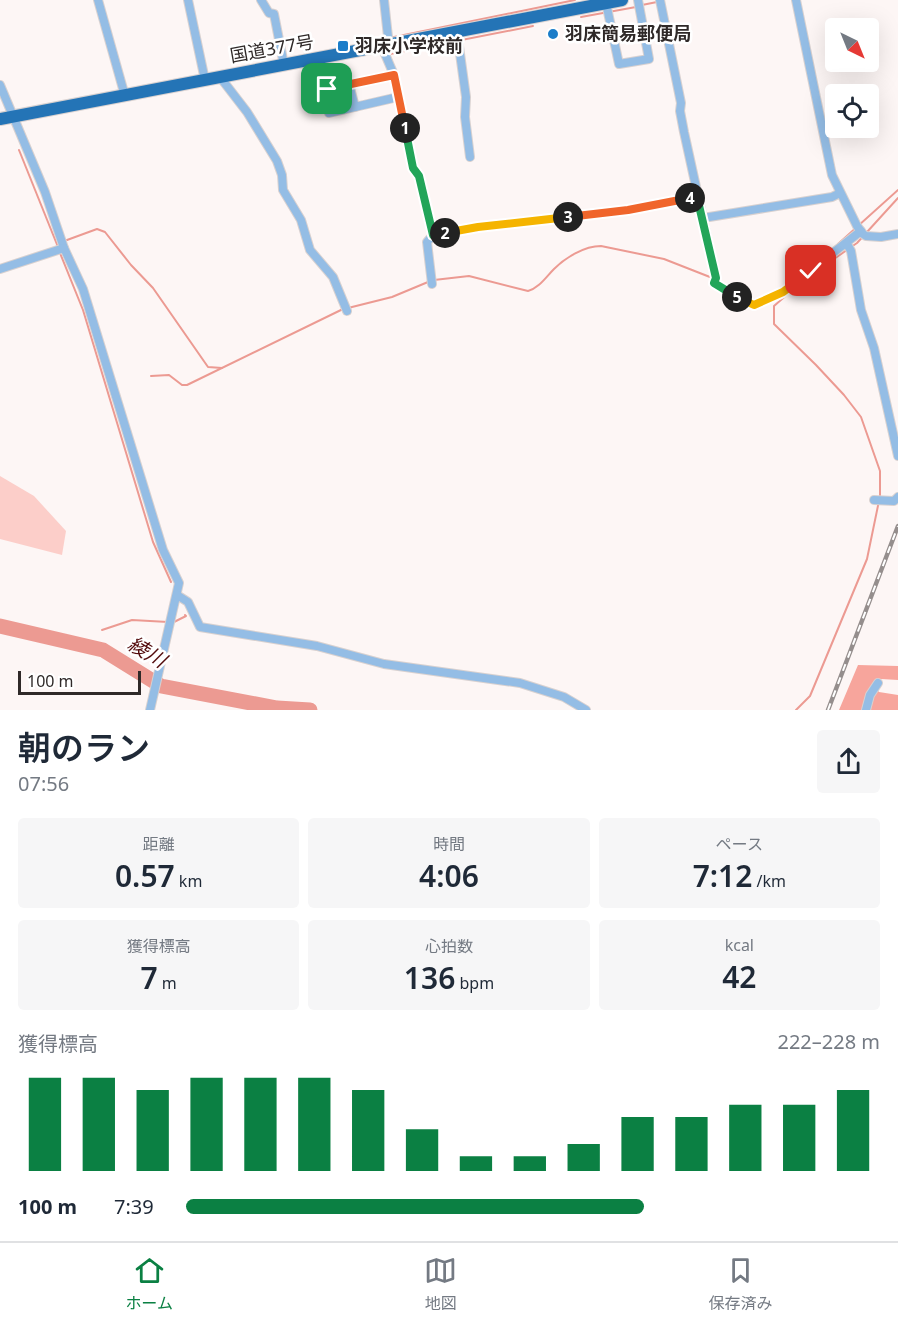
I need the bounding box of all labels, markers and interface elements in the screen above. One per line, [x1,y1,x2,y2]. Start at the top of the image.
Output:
north arrow [825,18,879,72]
map controls [825,18,879,138]
place label: 羽床簡易郵便局 [565,21,691,45]
marker: 羽床簡易郵便局 [546,27,560,41]
street label: 国道377号 [228,29,316,67]
place label: 羽床小学校前 [355,33,463,57]
marker: 羽床小学校前 [336,39,350,53]
pin [301,63,352,114]
icon: arrive [310,72,343,105]
button: locate [825,84,879,138]
pin: 1 [390,113,420,143]
text: 1 [400,117,410,139]
pin: 4 [675,183,705,213]
text: 4 [685,187,695,209]
pin: 3 [553,202,583,232]
text: 3 [563,206,573,228]
pin: 2 [430,218,460,248]
text: 2 [440,222,450,244]
pin [785,245,836,296]
icon: check [794,254,827,287]
pin: 5 [722,282,752,312]
text: 5 [732,286,742,308]
water label: 綾川 [123,630,173,674]
scale bar [18,668,141,696]
text: 100 m [27,670,74,692]
text: 朝のラン [18,725,150,770]
button: share [817,730,880,793]
text: 07:56 [18,770,69,797]
text: 距離 [143,833,175,855]
text: 時間 [433,833,465,855]
text: ペース [716,833,763,855]
text: 0.57 [115,855,175,896]
text: 4:06 [419,855,479,896]
text: 7:12 [693,855,752,896]
text: km [175,870,202,892]
text: /km [752,870,786,892]
text: kcal [725,934,754,956]
text: 獲得標高 [127,935,191,957]
text: 心拍数 [425,935,473,957]
text: 42 [722,956,756,997]
text: 7 [141,957,158,998]
text: 136 [404,957,455,998]
text: m [158,972,177,994]
text: bpm [455,972,494,994]
text: 222–228 m [777,1028,880,1055]
text: 獲得標高 [18,1030,98,1057]
text: 100 m [18,1193,77,1220]
text: 7:39 [114,1193,154,1220]
tab: ホーム [126,1254,173,1314]
tab: 地図 [424,1254,457,1314]
tab: 保存済み [708,1254,772,1314]

